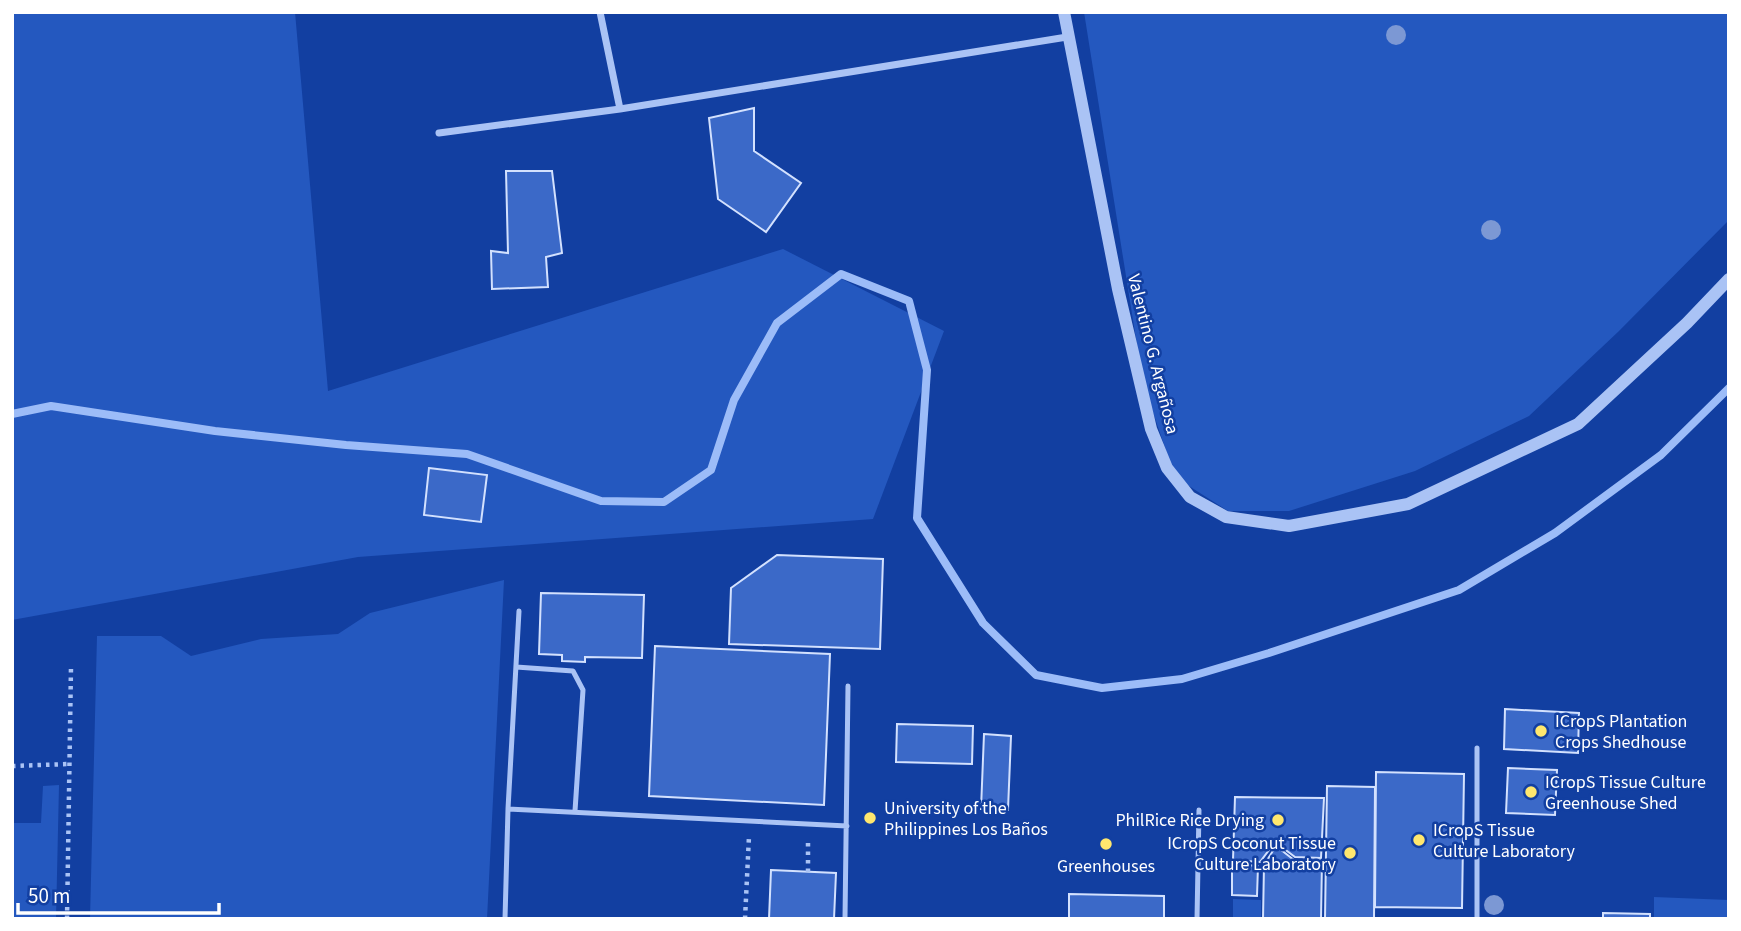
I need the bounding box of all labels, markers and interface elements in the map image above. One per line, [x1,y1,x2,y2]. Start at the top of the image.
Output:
street label: Valentino G. Argañosa [1121,271,1185,437]
place label: ICropS Plantation Crops Shedhouse [1555,709,1687,755]
marker: ICropS Plantation Crops Shedhouse [1533,723,1549,739]
place label: ICropS Tissue Culture Greenhouse Shed [1545,770,1706,816]
marker: ICropS Tissue Culture Greenhouse Shed [1523,784,1539,800]
place label: University of the Philippines Los Baños [884,796,1048,842]
place label: PhilRice Rice Drying [1115,808,1264,833]
marker: University of the Philippines Los Baños [862,810,878,826]
marker: PhilRice Rice Drying [1270,812,1286,828]
place label: ICropS Tissue Culture Laboratory [1433,818,1575,864]
place label: ICropS Coconut Tissue Culture Laboratory [1167,831,1337,877]
marker: ICropS Tissue Culture Laboratory [1411,832,1427,848]
marker: Greenhouses [1098,836,1114,852]
marker: ICropS Coconut Tissue Culture Laboratory [1342,845,1358,861]
place label: Greenhouses [1057,854,1155,879]
scale bar [18,872,219,916]
text: 50 m [28,881,70,911]

